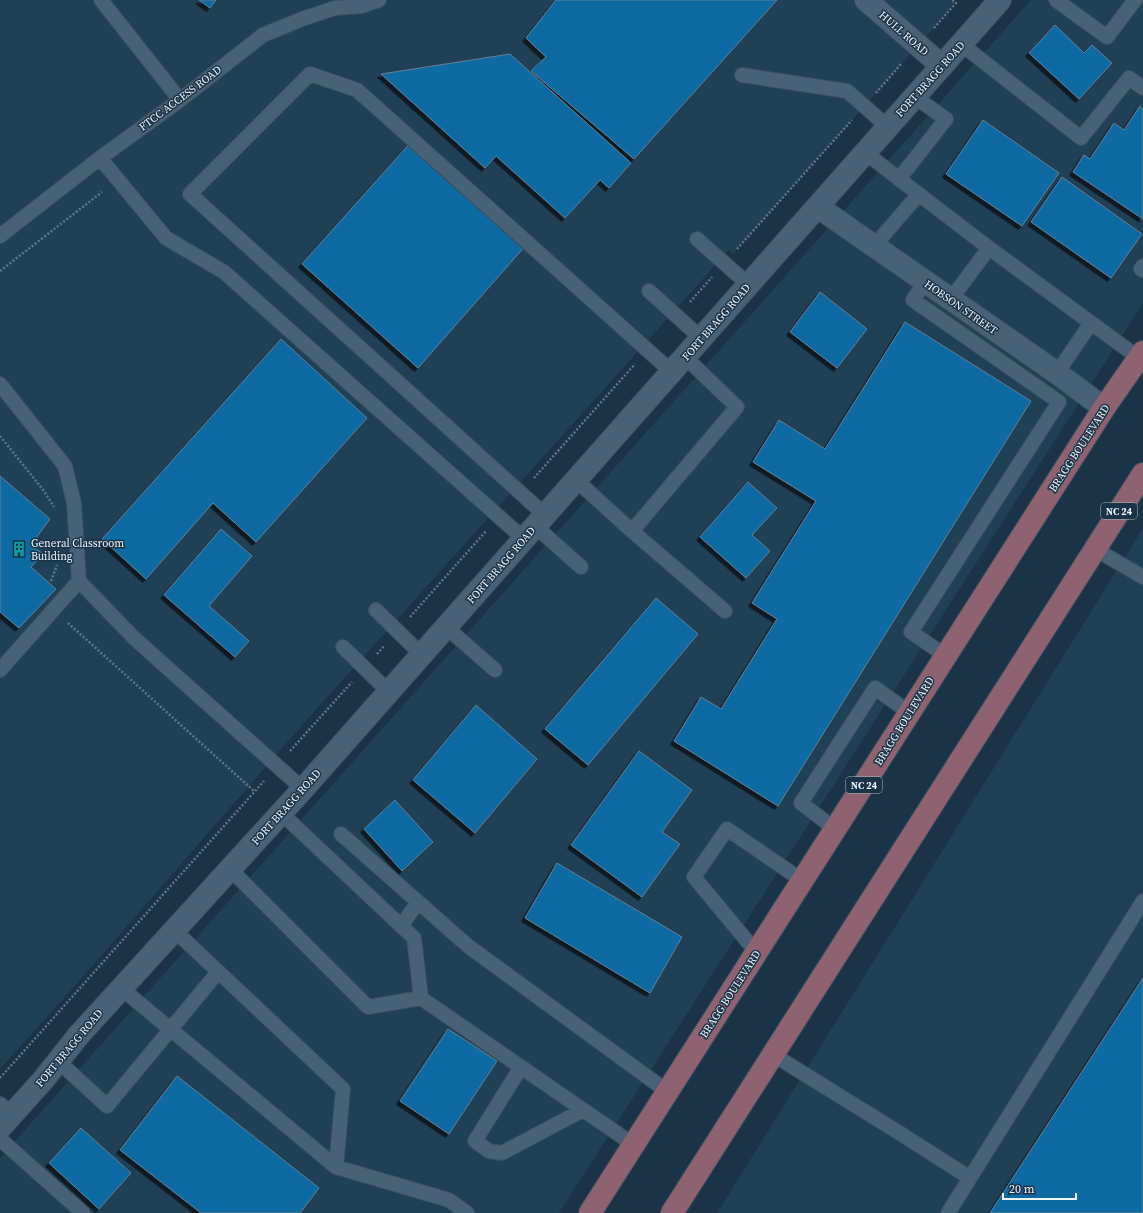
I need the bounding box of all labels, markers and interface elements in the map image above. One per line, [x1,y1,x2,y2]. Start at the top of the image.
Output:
street label: HULL ROAD [876,8,932,59]
street label: FORT BRAGG ROAD [892,38,969,121]
street label: FTCC ACCESS ROAD [136,62,225,134]
street label: HOBSON STREET [921,277,1000,338]
street label: FORT BRAGG ROAD [679,281,754,364]
street label: BRAGG BOULEVARD [1045,401,1114,495]
road number: NC 24 [1101,503,1137,519]
street label: FORT BRAGG ROAD [464,524,539,607]
place label: General Classroom Building [31,536,124,564]
building icon: General Classroom Building [10,540,28,558]
street label: BRAGG BOULEVARD [871,674,938,768]
street label: FORT BRAGG ROAD [248,766,325,849]
road number: NC 24 [846,777,882,793]
street label: BRAGG BOULEVARD [696,947,765,1041]
street label: FORT BRAGG ROAD [32,1006,107,1090]
scale bar [1003,1175,1076,1201]
text: 20 m [1009,1181,1035,1197]

